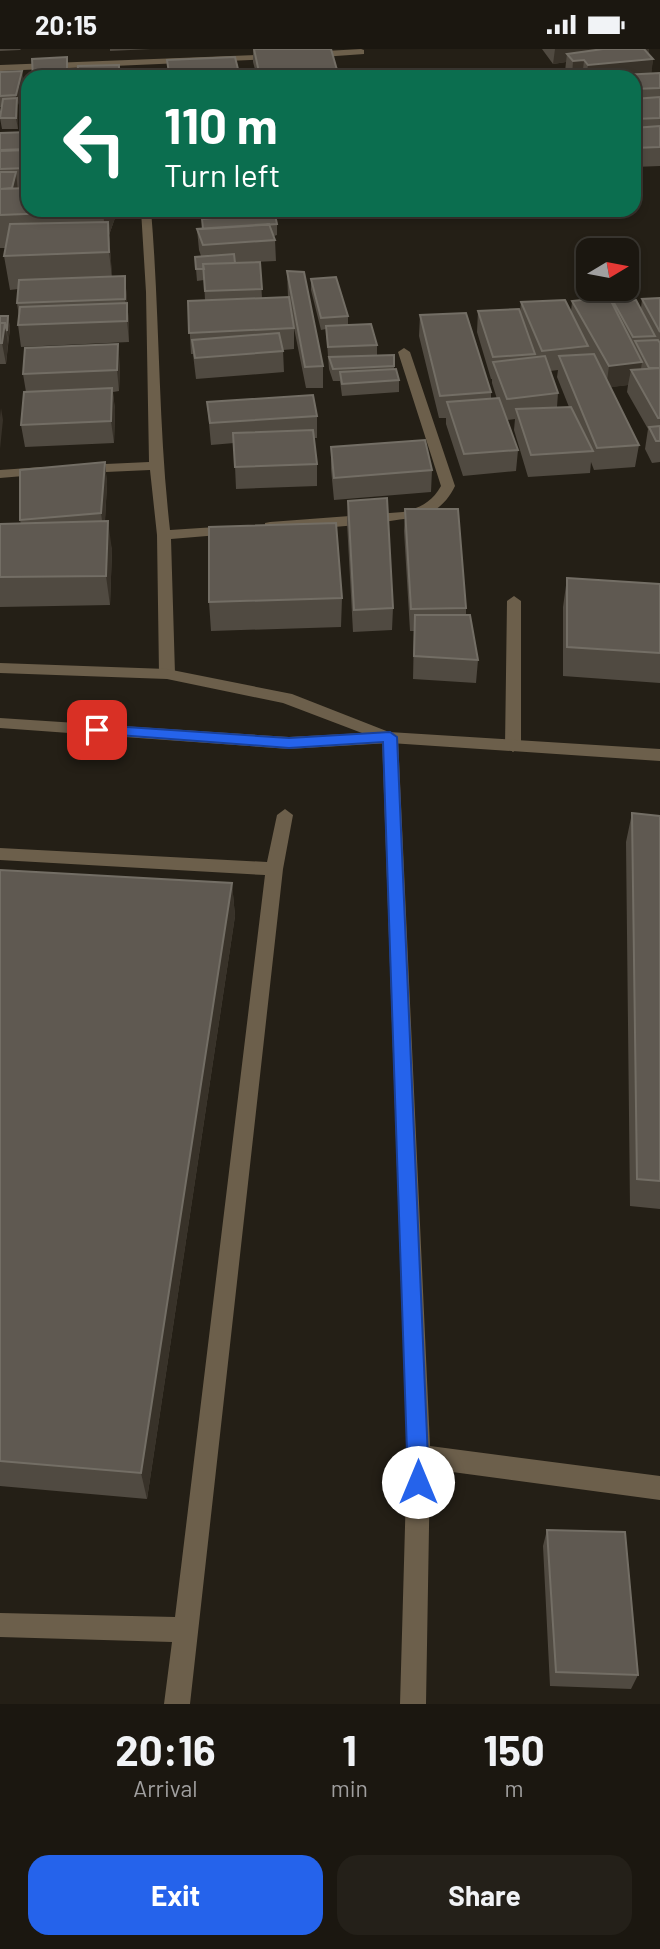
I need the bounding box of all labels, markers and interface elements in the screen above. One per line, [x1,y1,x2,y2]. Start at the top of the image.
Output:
text: 20:15 [35,9,97,40]
text: 110 m [164,95,278,154]
icon: left [49,98,140,189]
text: Turn left [164,155,281,193]
north arrow [576,238,639,301]
map controls [576,238,639,301]
pin [67,700,127,760]
icon: arrive [78,711,116,749]
position arrow [381,1445,455,1519]
text: 20:16 [115,1724,215,1774]
text: 1 [342,1724,357,1774]
text: 150 [483,1724,545,1774]
text: Arrival [133,1774,198,1802]
text: min [331,1774,368,1802]
text: m [504,1774,524,1802]
button: Exit [28,1855,323,1935]
button: Share [337,1855,632,1935]

